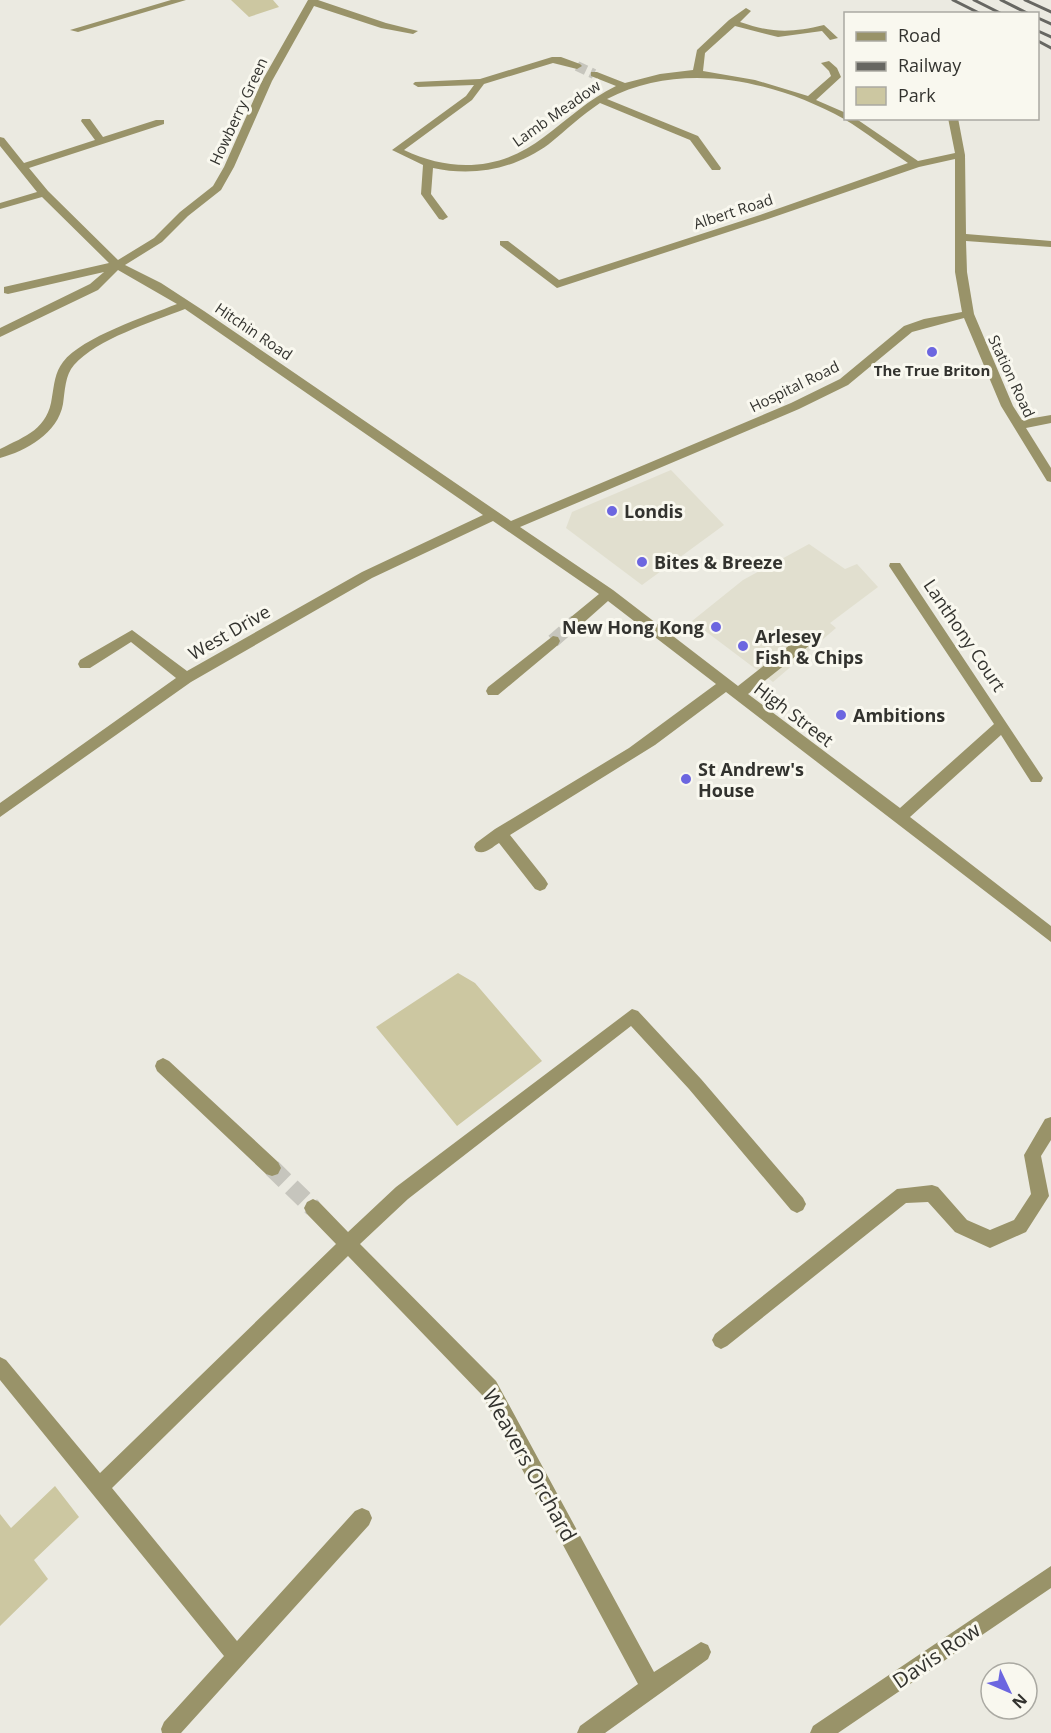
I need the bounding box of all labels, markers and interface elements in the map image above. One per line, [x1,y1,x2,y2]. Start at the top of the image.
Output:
legend [844,12,1039,120]
text: Road [898,23,941,47]
text: Railway [898,53,962,77]
street label: Howberry Green [204,54,272,168]
street label: Lamb Meadow [508,75,604,151]
text: Park [898,83,936,107]
street label: Albert Road [691,189,775,233]
street label: Hitchin Road [211,298,297,364]
street label: Station Road [984,331,1040,421]
marker: The True Briton [925,345,939,359]
street label: Hospital Road [746,356,842,416]
place label: The True Briton [874,360,990,380]
place label: Londis [624,499,683,523]
marker: Londis [605,504,619,518]
place label: Bites & Breeze [654,550,783,574]
marker: Bites & Breeze [635,555,649,569]
street label: Lanthony Court [919,574,1011,696]
street label: West Drive [184,599,274,665]
place label: New Hong Kong [562,615,704,639]
marker: New Hong Kong [709,620,723,634]
place label: Arlesey Fish & Chips [755,624,863,669]
marker: Arlesey Fish & Chips [736,639,750,653]
street label: High Street [749,676,839,752]
place label: Ambitions [853,703,945,727]
marker: Ambitions [834,708,848,722]
place label: St Andrew's House [698,757,804,802]
marker: St Andrew's House [679,772,693,786]
street label: Weavers Orchard [477,1384,583,1546]
street label: Davis Row [887,1615,986,1695]
north arrow [979,1661,1039,1721]
text: N [1007,1689,1032,1714]

